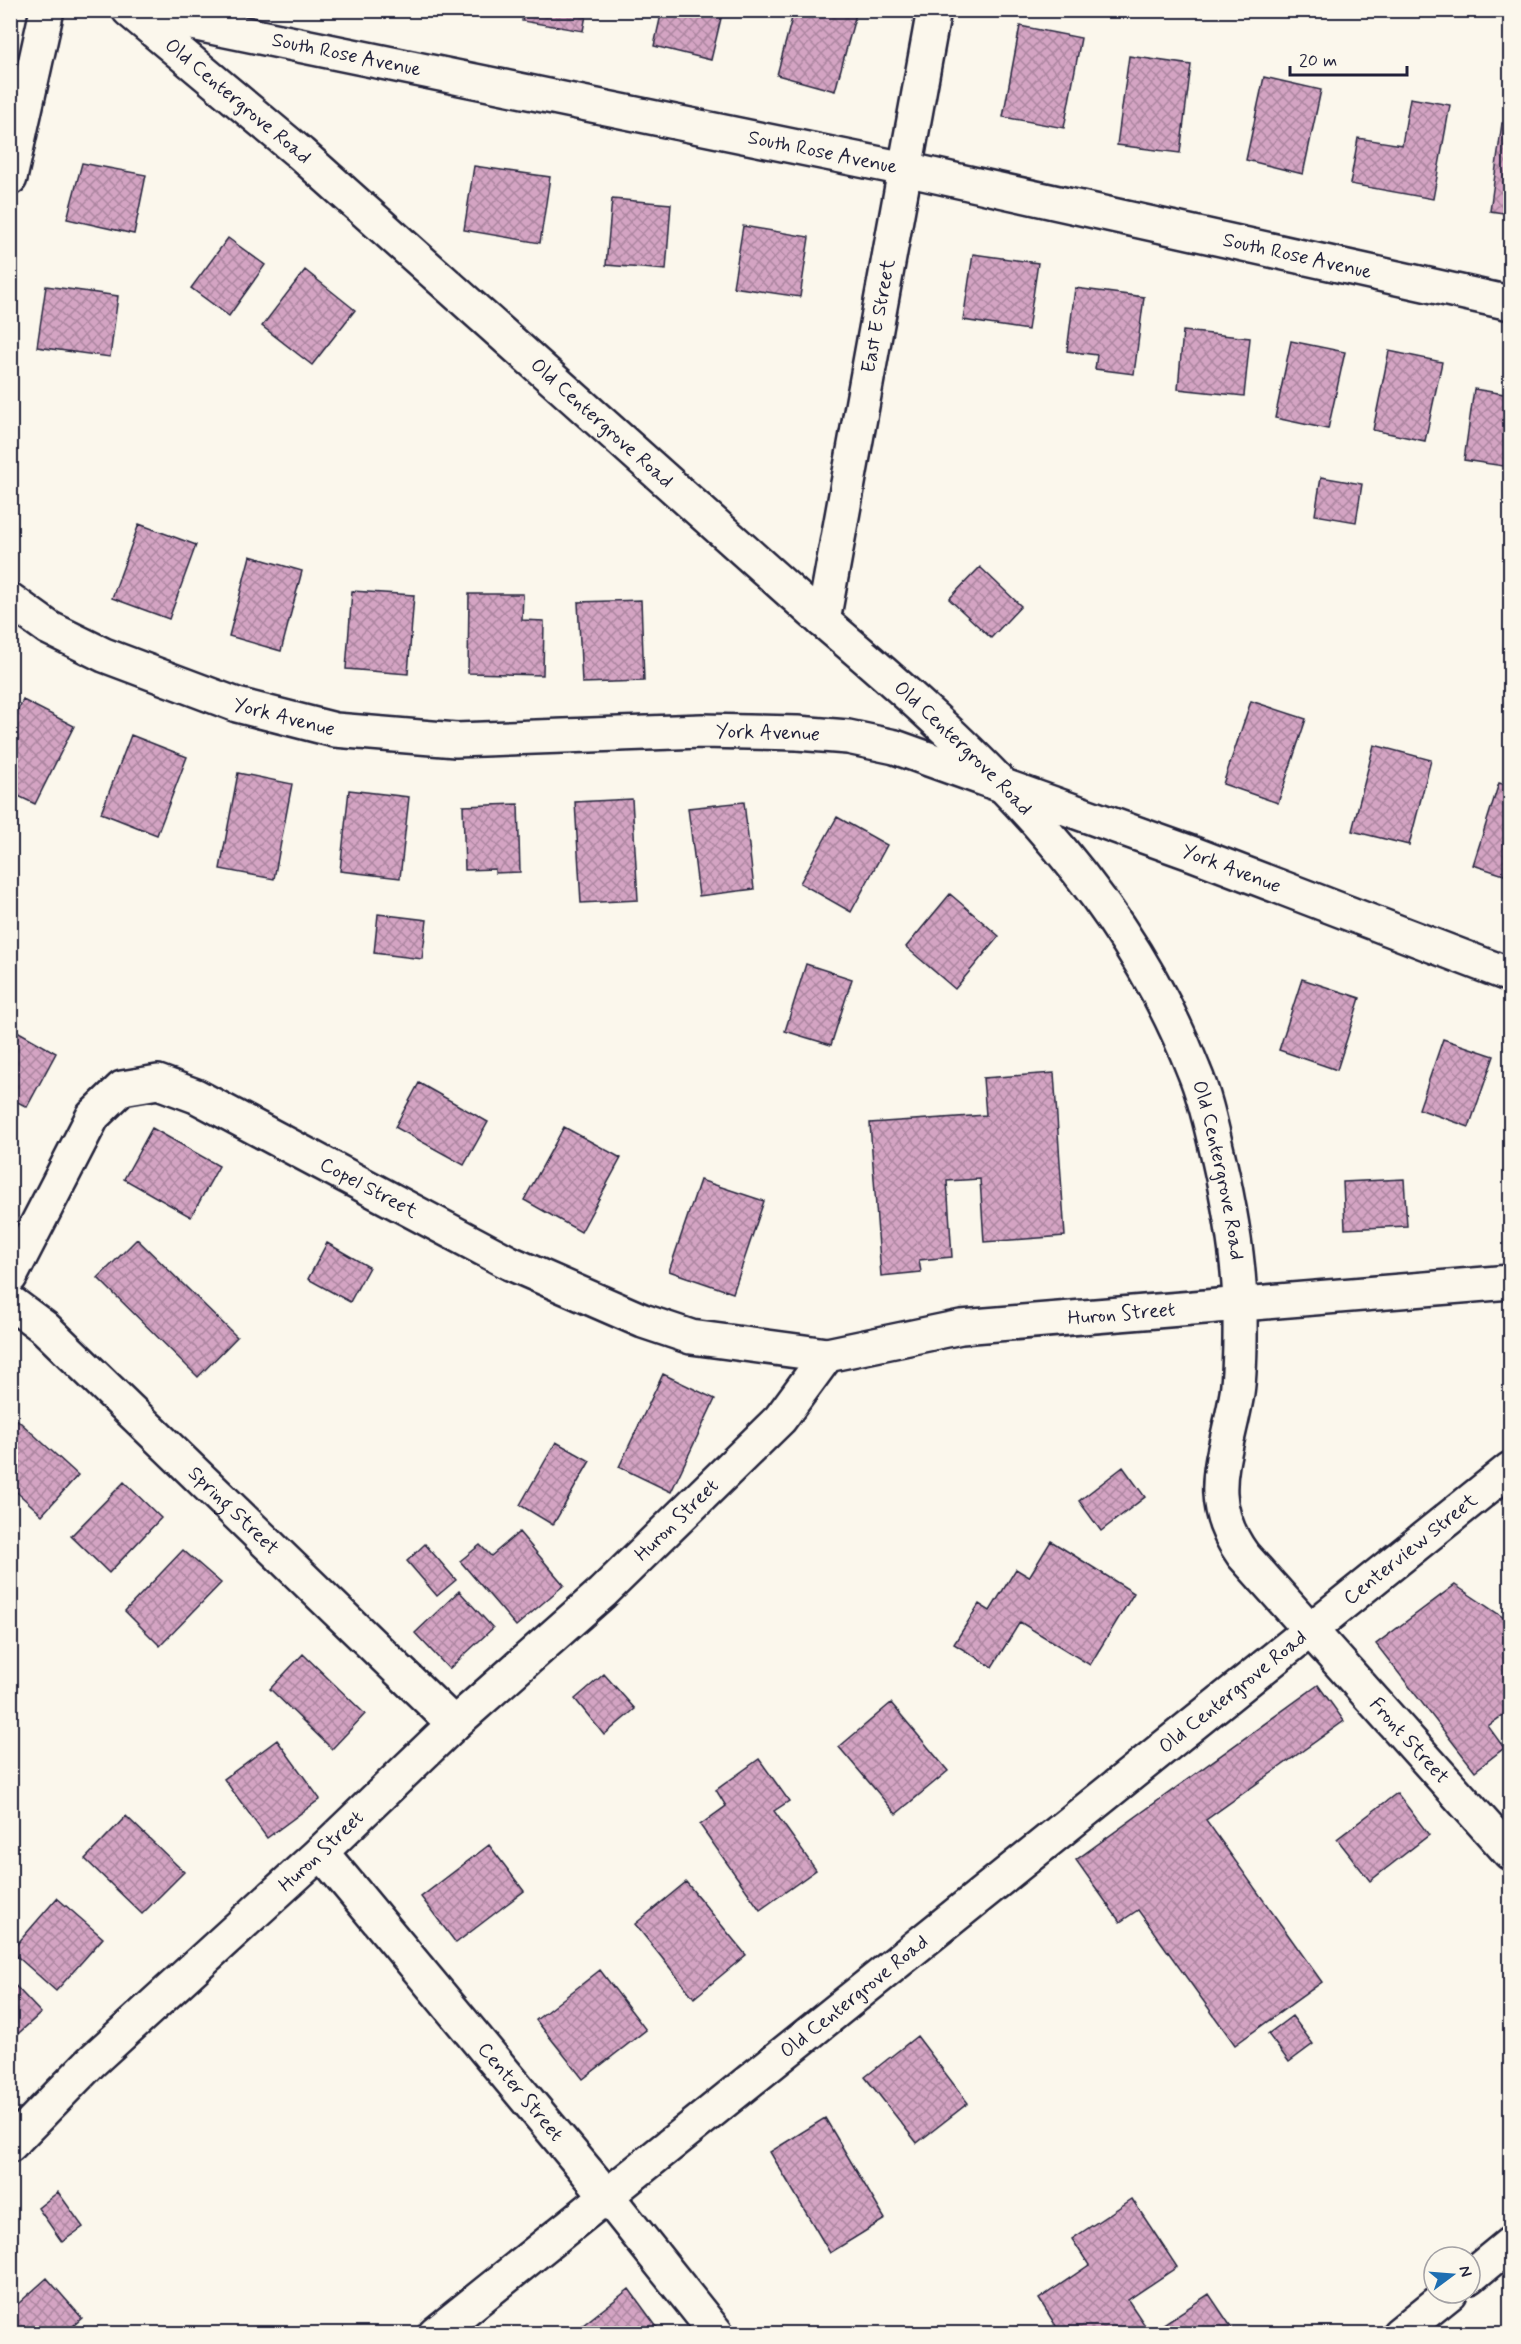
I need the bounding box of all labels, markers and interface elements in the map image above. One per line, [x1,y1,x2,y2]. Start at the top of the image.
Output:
street label: South Rose Avenue [269,26,424,83]
street label: Old Centergrove Road [159,32,317,170]
scale bar [1290,39,1407,77]
text: 20 m [1299,49,1337,73]
street label: South Rose Avenue [746,124,900,181]
street label: South Rose Avenue [1220,226,1375,286]
street label: East E Street [855,257,902,375]
street label: Old Centergrove Road [525,352,679,494]
street label: Old Centergrove Road [888,675,1038,822]
street label: York Avenue [230,691,338,743]
street label: York Avenue [716,718,821,748]
street label: York Avenue [1178,837,1285,900]
street label: Old Centergrove Road [1185,1077,1250,1261]
street label: Copel Street [315,1151,423,1225]
street label: Huron Street [1067,1296,1176,1332]
street label: Spring Street [182,1460,285,1561]
street label: Huron Street [629,1473,725,1567]
street label: Centerview Street [1338,1487,1483,1611]
street label: Old Centergrove Road [1153,1624,1313,1760]
street label: Front Street [1363,1691,1455,1790]
street label: Huron Street [273,1804,370,1898]
street label: Old Centergrove Road [774,1929,934,2065]
street label: Center Street [471,2037,570,2147]
north arrow [1422,2245,1482,2305]
text: N [1453,2263,1477,2279]

